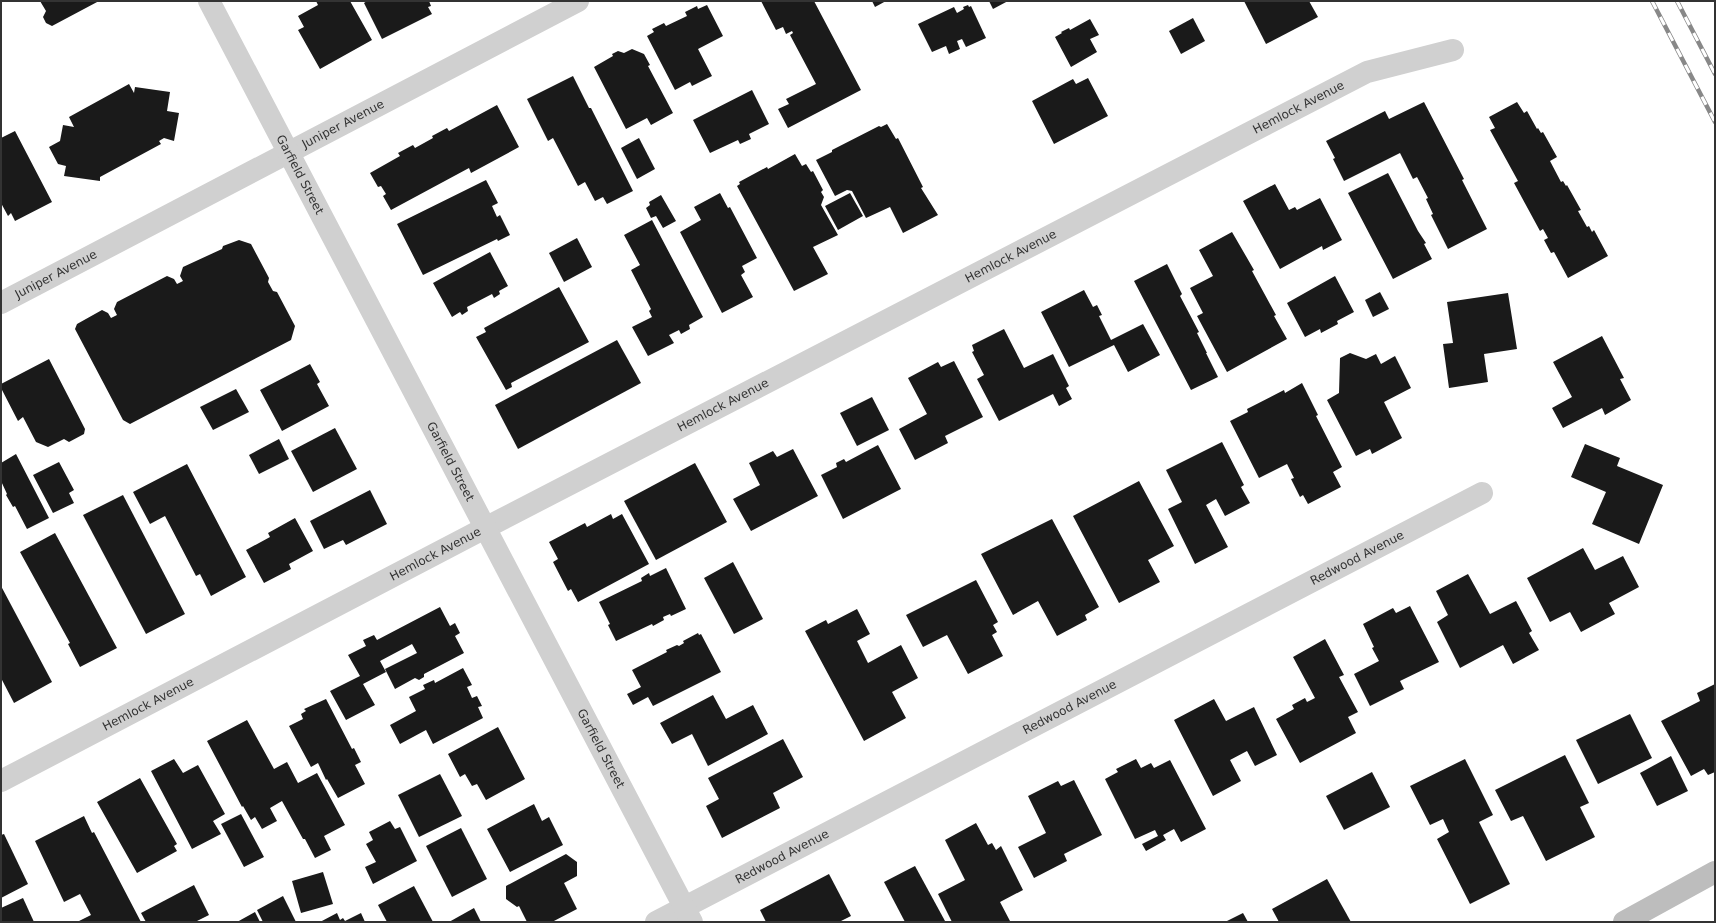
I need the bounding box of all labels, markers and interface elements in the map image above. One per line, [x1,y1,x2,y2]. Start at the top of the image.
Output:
street label: Hemlock Avenue [1251,78,1347,137]
street label: Juniper Avenue [299,97,386,152]
street label: Garfield Street [273,132,327,217]
street label: Hemlock Avenue [963,227,1059,286]
street label: Juniper Avenue [12,247,99,302]
street label: Hemlock Avenue [675,376,771,434]
street label: Garfield Street [424,419,477,504]
street label: Hemlock Avenue [387,524,483,584]
street label: Redwood Avenue [1308,528,1406,588]
street label: Hemlock Avenue [100,675,196,734]
street label: Redwood Avenue [1020,677,1119,737]
street label: Garfield Street [574,706,628,791]
street label: Redwood Avenue [733,827,831,887]

